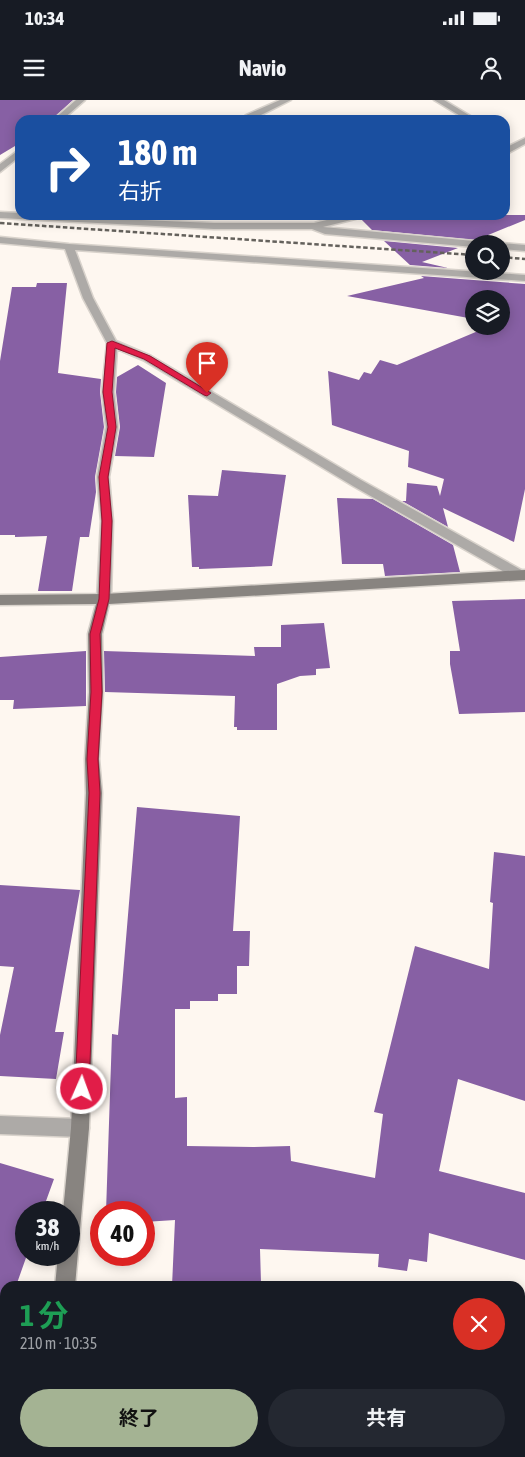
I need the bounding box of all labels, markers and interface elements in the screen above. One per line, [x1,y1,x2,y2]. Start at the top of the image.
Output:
text: 10:34 [25,7,64,29]
icon: menu [20,54,48,82]
icon: person [477,54,505,82]
text: Navio [239,55,286,81]
text: 180 m [118,132,197,172]
icon: right [35,135,100,200]
text: 右折 [118,178,162,204]
map controls [465,235,510,335]
button: search [465,235,510,280]
button: layers [465,290,510,335]
pin [186,342,228,393]
icon: arrive [193,349,221,377]
position arrow [55,1062,107,1114]
speed limit sign: 40 [90,1201,155,1266]
text: 38 [36,1213,59,1241]
text: km/h [36,1239,59,1253]
text: 1 分 [20,1298,68,1332]
button: close [453,1298,505,1350]
text: 210 m · 10:35 [20,1334,97,1352]
button: 終了 [20,1389,258,1447]
button: 共有 [268,1389,505,1447]

